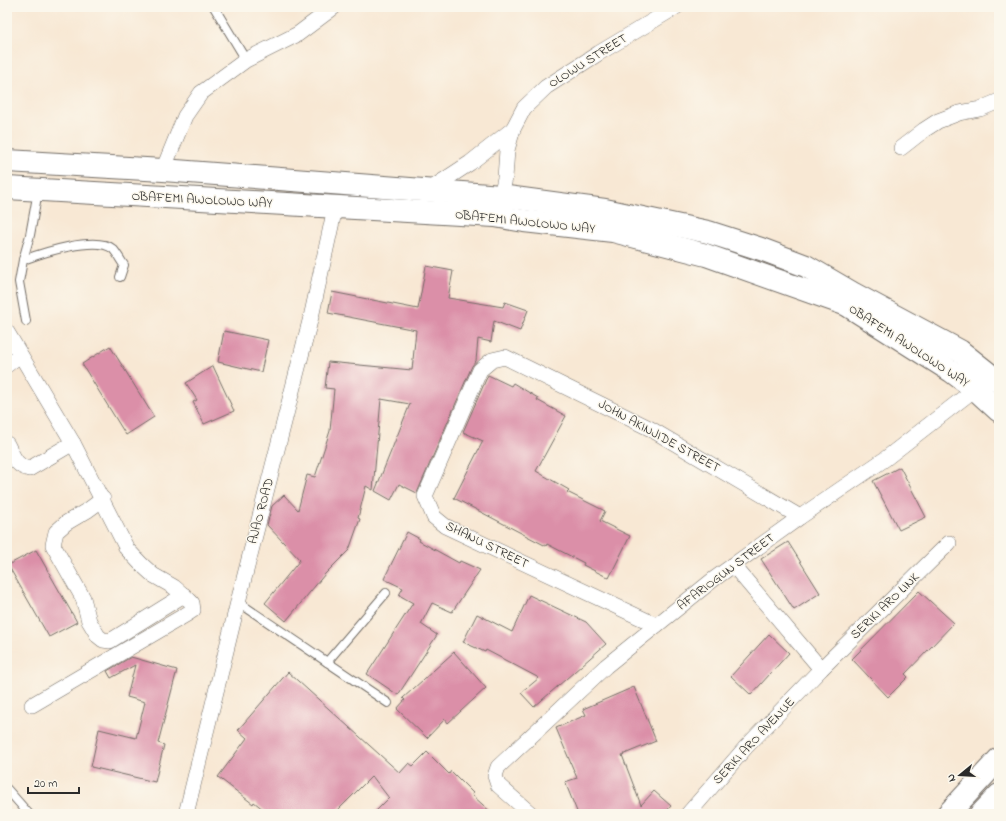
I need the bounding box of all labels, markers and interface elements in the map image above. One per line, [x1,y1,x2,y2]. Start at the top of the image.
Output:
street label: OLOWU STREET [545,29,632,93]
street label: OBAFEMI AWOLOWO WAY [131,187,273,213]
street label: OBAFEMI AWOLOWO WAY [454,205,596,239]
street label: OBAFEMI AWOLOWO WAY [845,300,973,392]
street label: JOHN AKINJIDE STREET [595,395,724,478]
street label: AJAO ROAD [243,476,279,546]
street label: SHANU STREET [442,517,532,574]
street label: AFARIOGUN STREET [673,529,779,615]
street label: SERIKI ARO LINK [846,568,924,644]
street label: SERIKI ARO AVENUE [708,693,800,789]
north arrow [940,755,980,795]
scale bar [28,769,79,795]
text: N [943,772,960,784]
text: 20 m [34,775,57,793]

